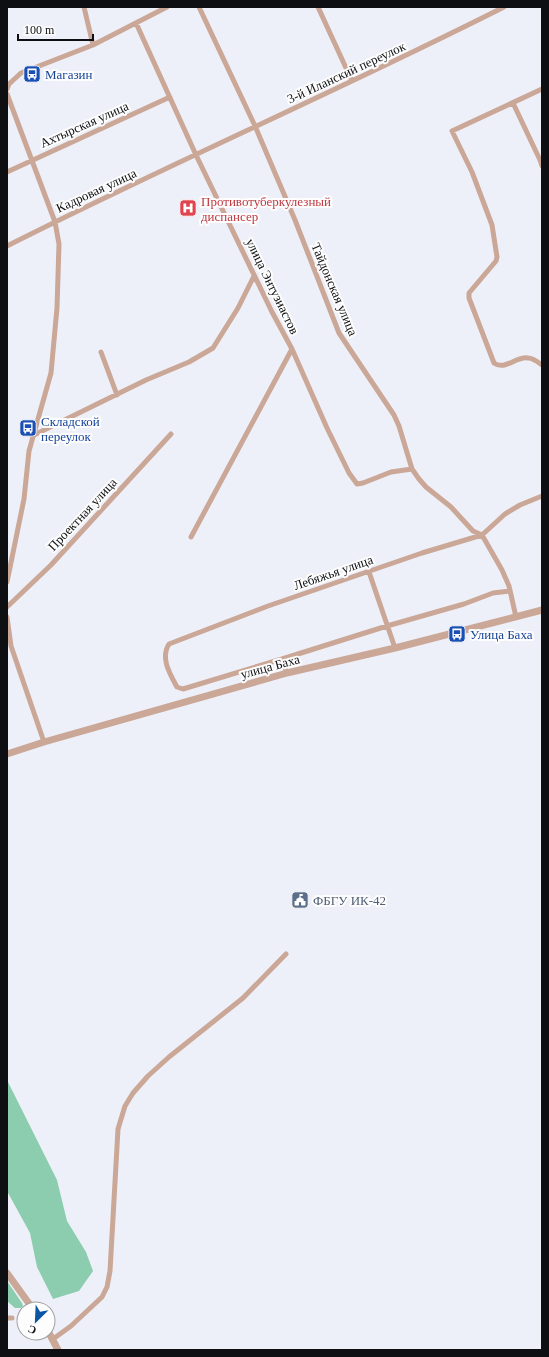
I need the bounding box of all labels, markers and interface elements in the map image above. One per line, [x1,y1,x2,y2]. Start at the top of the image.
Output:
scale bar [18,16,93,42]
text: 100 m [24,23,55,37]
street label: 3-й Иланский переулок [285,38,408,106]
bus stop icon: Магазин [22,64,42,84]
place label: Магазин [45,67,93,82]
street label: Ахтырская улица [38,98,131,151]
street label: Кадровая улица [54,165,139,216]
place label: Противотуберкулезный диспансер [201,194,331,224]
hospital icon: Противотуберкулезный диспансер [178,198,198,218]
street label: улица Энтузиастов [243,236,302,337]
street label: Тайдонская улица [308,241,361,338]
place label: Складской переулок [41,414,100,444]
bus stop icon: Складской переулок [18,418,38,438]
street label: Проектная улица [45,475,120,554]
street label: Лебяжья улица [291,552,375,593]
bus stop icon: Улица Баха [447,624,467,644]
place label: Улица Баха [470,627,533,642]
street label: улица Баха [239,651,302,682]
public building icon: ФБГУ ИК-42 [290,890,310,910]
place label: ФБГУ ИК-42 [313,893,386,908]
north arrow [16,1301,56,1341]
text: С [26,1323,38,1337]

